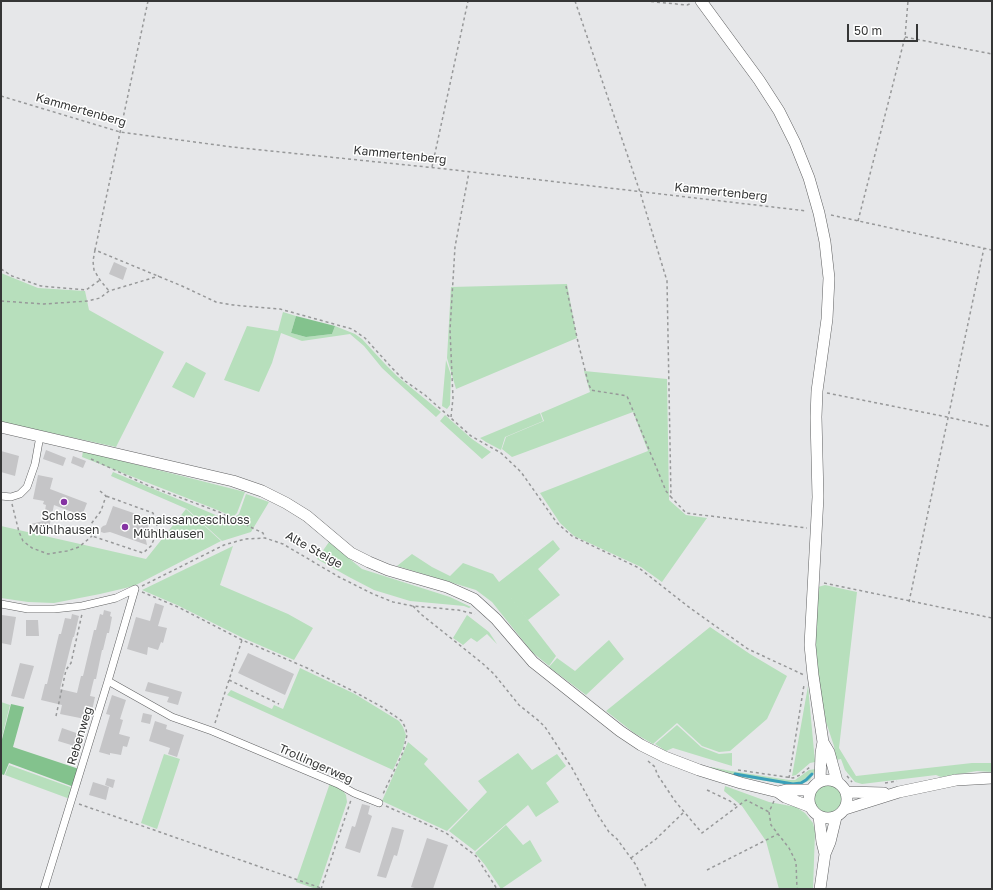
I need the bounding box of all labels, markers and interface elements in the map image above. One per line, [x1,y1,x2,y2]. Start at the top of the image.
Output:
scale bar [849,16,920,42]
text: 50 m [854,23,882,38]
street label: Kammertenberg [34,90,128,130]
street label: Kammertenberg [353,143,447,167]
street label: Kammertenberg [674,180,768,204]
marker: Schloss Mühlhausen [59,497,69,507]
place label: Schloss Mühlhausen [29,509,99,537]
place label: Renaissanceschloss Mühlhausen [133,513,250,541]
marker: Renaissanceschloss Mühlhausen [120,522,130,532]
street label: Alte Steige [283,528,345,572]
street label: Rebenweg [64,705,96,767]
street label: Trollingerweg [277,741,355,787]

